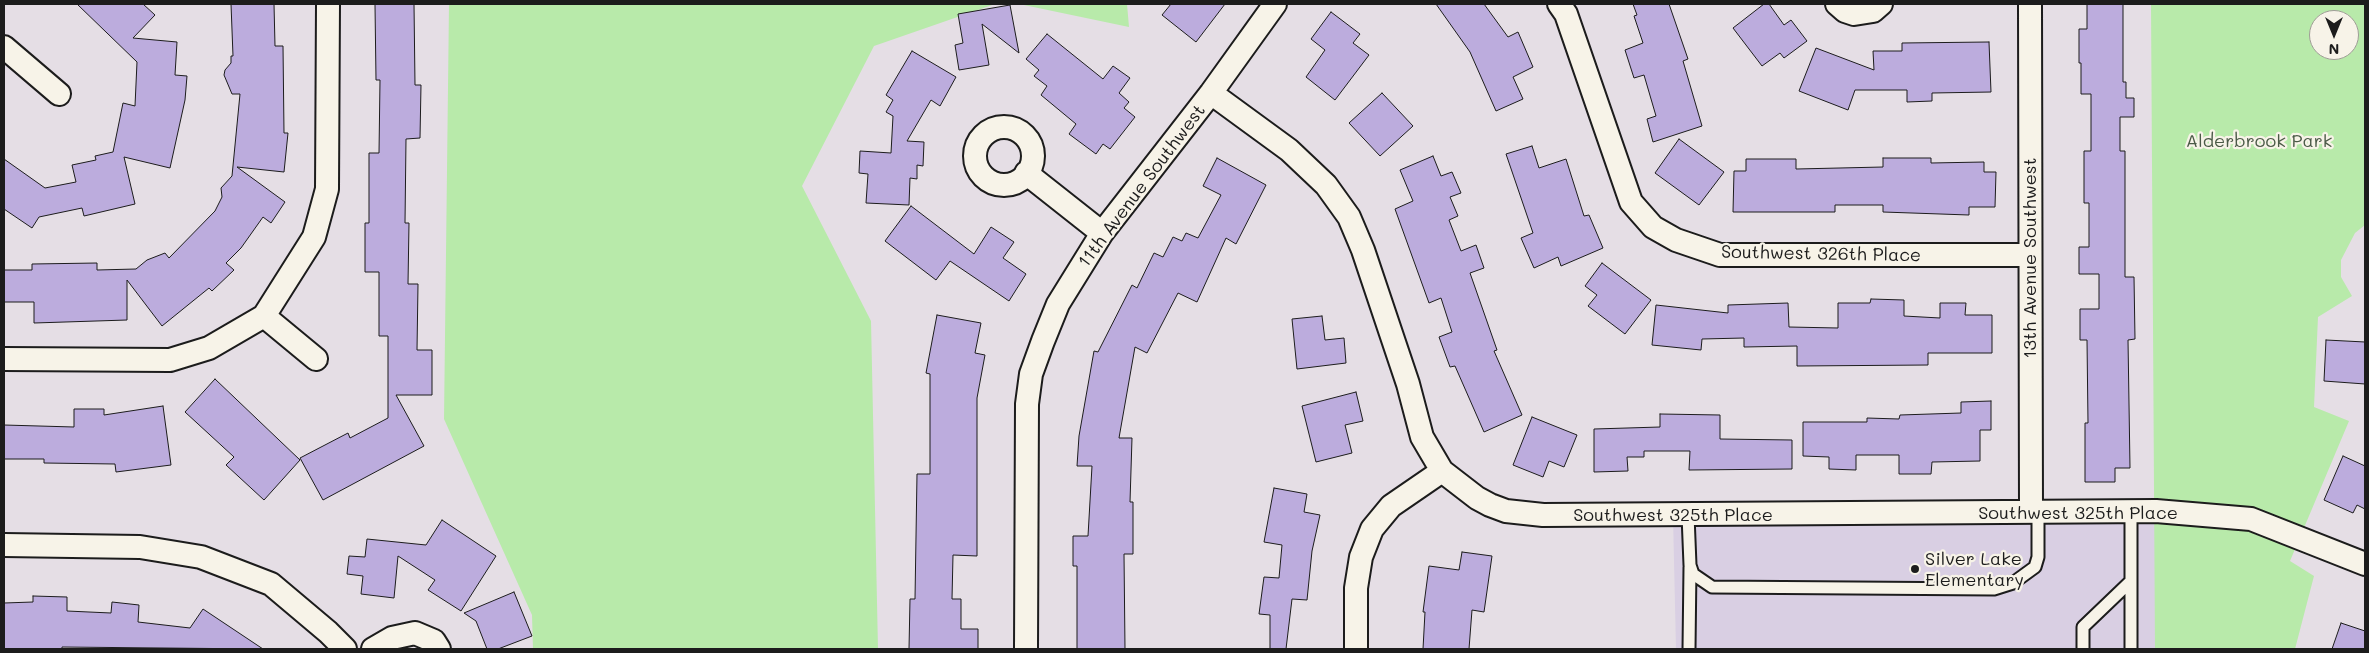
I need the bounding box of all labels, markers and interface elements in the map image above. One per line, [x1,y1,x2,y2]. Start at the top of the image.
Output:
north arrow [2309,10,2359,60]
text: N [2329,40,2339,59]
street label: 11th Avenue Southwest [1074,100,1210,272]
park label: Alderbrook Park [2186,130,2332,152]
street label: 13th Avenue Southwest [2019,158,2041,358]
street label: Southwest 326th Place [1721,241,1921,267]
street label: Southwest 325th Place [1978,502,2178,524]
street label: Southwest 325th Place [1573,504,1773,526]
place label: Silver Lake Elementary [1925,548,2024,590]
marker: Silver Lake Elementary [1909,563,1921,575]

